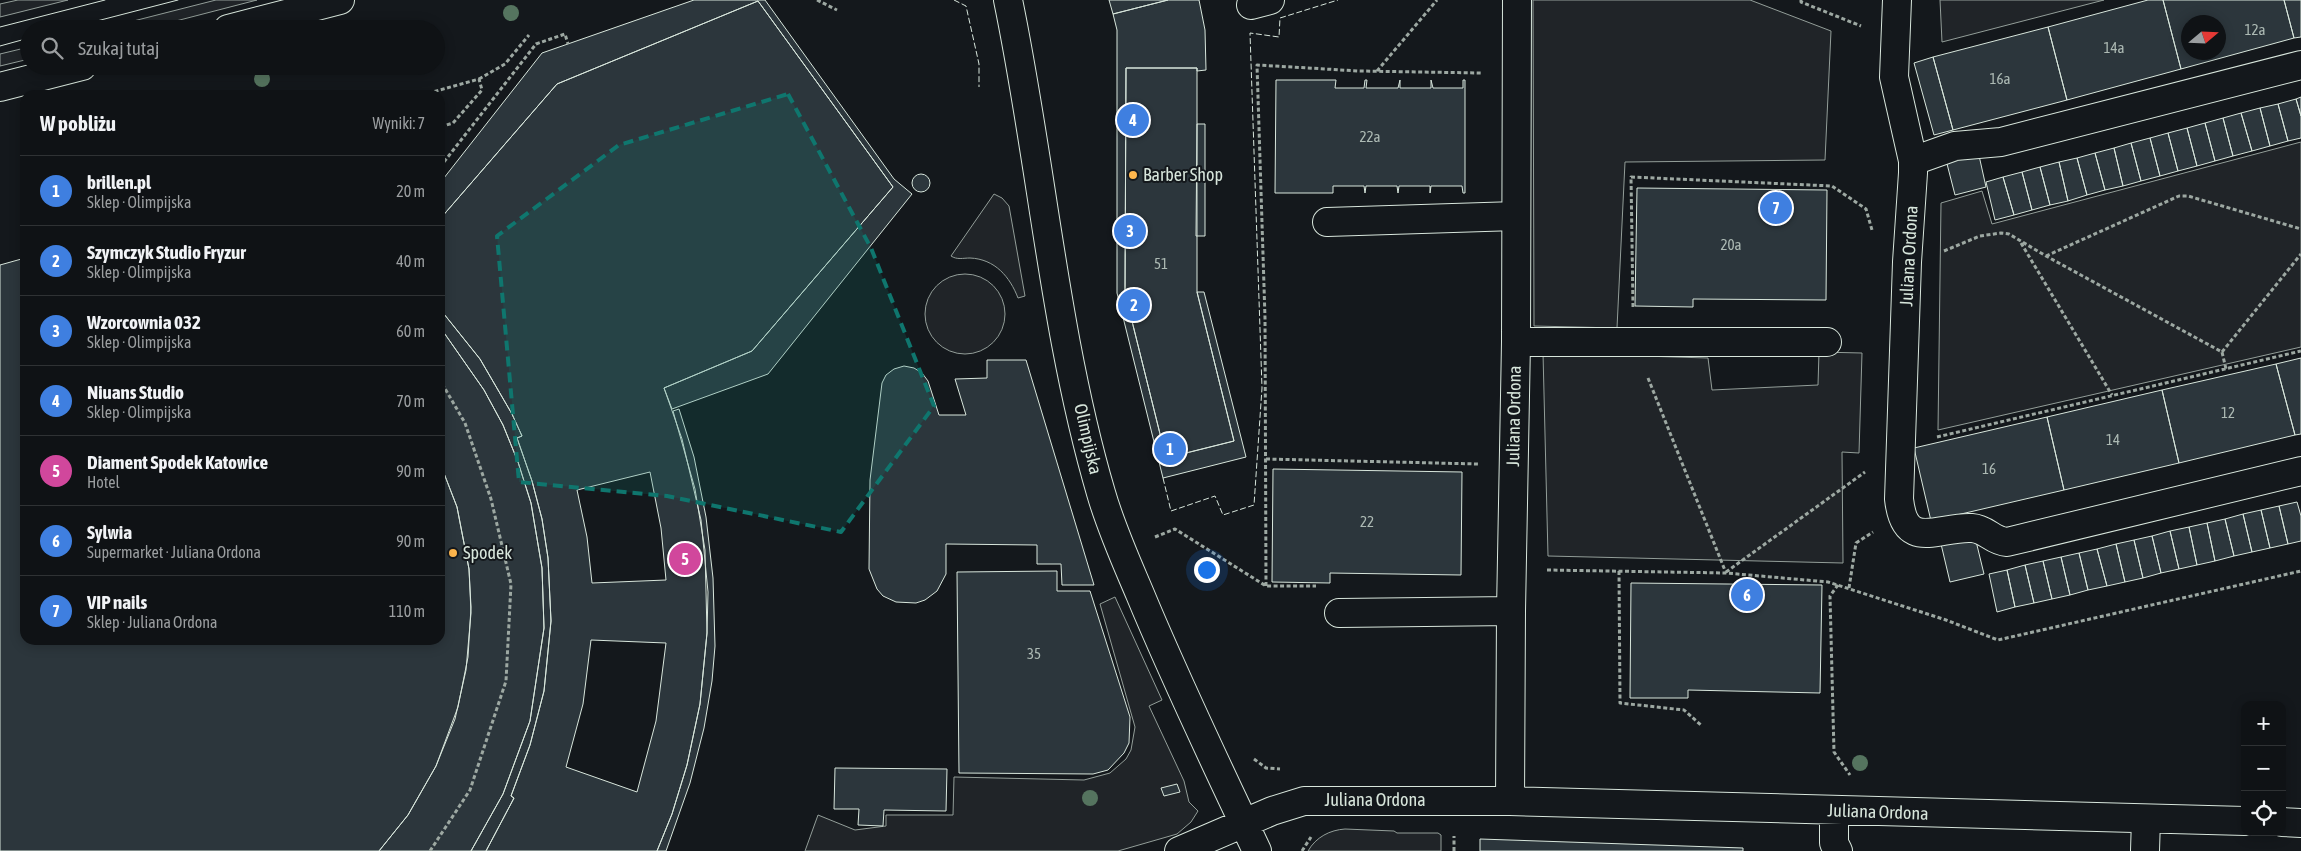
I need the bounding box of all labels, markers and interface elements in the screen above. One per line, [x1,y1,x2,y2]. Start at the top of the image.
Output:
north arrow [2181,15,2226,60]
search box [20,20,445,75]
house number: 12a [2244,21,2266,38]
icon: search [38,34,66,62]
text: Szukaj tutaj [78,37,160,59]
house number: 14a [2103,39,2125,56]
house number: 16a [1989,70,2011,87]
pin: 4 [1117,101,1149,139]
text: W pobliżu [40,111,116,135]
text: Wyniki: 7 [373,114,425,132]
house number: 22a [1359,128,1381,145]
place label: Barber Shop [1143,164,1223,185]
marker: Barber Shop [1127,169,1139,181]
text: brillen.pl [87,171,151,193]
text: 1 [52,182,60,200]
text: 20 m [396,182,425,200]
pin: 7 [1760,189,1792,227]
text: Sklep · Olimpijska [87,193,191,211]
street label: Juliana Ordona [1895,205,1922,307]
pin: 3 [1114,212,1146,250]
house number: 20a [1720,236,1742,253]
text: Szymczyk Studio Fryzur [87,241,246,263]
text: 2 [52,252,60,270]
text: 40 m [396,252,425,270]
house number: 51 [1154,255,1168,272]
text: Sklep · Olimpijska [87,263,191,281]
pin: 2 [1118,286,1150,324]
text: Wzorcownia 032 [87,311,201,333]
text: 3 [52,322,60,340]
text: 60 m [396,322,425,340]
text: Sklep · Olimpijska [87,333,191,351]
street label: Juliana Ordona [1502,365,1525,467]
text: Niuans Studio [87,381,184,403]
text: 4 [52,392,60,410]
text: 70 m [396,392,425,410]
street label: Olimpijska [1070,402,1107,476]
text: Sklep · Olimpijska [87,403,191,421]
house number: 12 [2221,404,2235,421]
pin: 1 [1154,430,1186,468]
house number: 14 [2106,431,2120,448]
text: Diament Spodek Katowice [87,451,268,473]
house number: 16 [1982,460,1996,477]
text: 5 [52,462,60,480]
text: 90 m [396,462,425,480]
text: Hotel [87,473,120,491]
house number: 22 [1360,513,1374,530]
text: Sylwia [87,521,132,543]
text: 6 [52,532,60,550]
text: 90 m [396,532,425,550]
pin: 5 [669,540,701,578]
place label: Spodek [463,542,512,563]
text: Supermarket · Juliana Ordona [87,543,261,561]
marker: Spodek [447,547,459,559]
your location [1194,557,1220,583]
pin: 6 [1731,576,1763,614]
text: VIP nails [87,591,147,613]
text: 7 [52,602,60,620]
text: 110 m [389,602,425,620]
text: Sklep · Juliana Ordona [87,613,217,631]
house number: 35 [1027,645,1041,662]
map controls [2241,701,2286,836]
button: + [2241,701,2286,746]
button: − [2241,746,2286,791]
street label: Juliana Ordona [1324,789,1426,810]
button: locate [2241,791,2286,836]
street label: Juliana Ordona [1827,799,1929,824]

